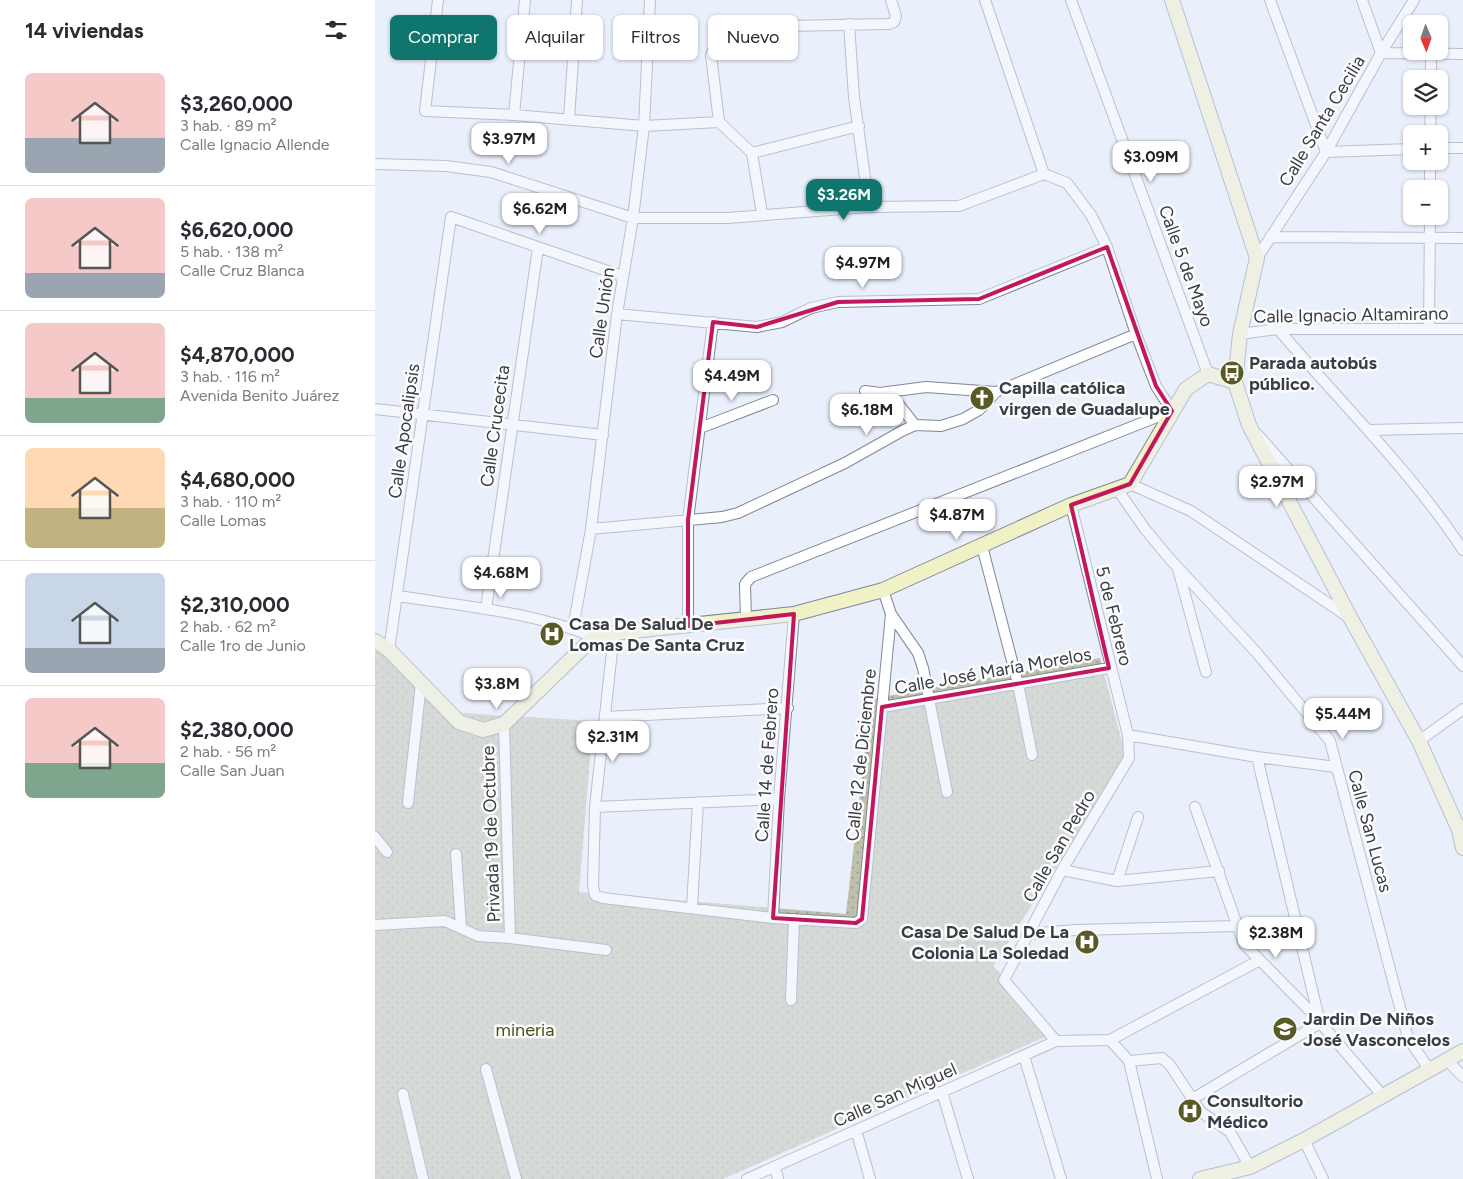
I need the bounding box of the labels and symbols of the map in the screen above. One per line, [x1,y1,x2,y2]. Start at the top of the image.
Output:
north arrow [1403,15,1447,60]
street label: Calle Santa Cecilia [1274,51,1370,191]
pin: $3.97M [468,122,550,165]
pin: $3.09M [1110,140,1192,183]
pin: $3.26M [803,178,885,221]
pin: $6.62M [499,192,581,235]
street label: Calle 5 de Mayo [1154,202,1218,330]
pin: $4.97M [822,246,904,289]
street label: Calle Unión [585,266,619,360]
street label: Calle Ignacio Altamirano [1253,302,1449,328]
place label: Parada autobús público. [1249,352,1378,395]
pin: $4.49M [691,360,773,402]
bus stop icon: Parada autobús público. [1219,360,1245,386]
street label: Calle Apocalipsis [384,362,424,500]
street label: Calle Crucecita [476,364,514,488]
place label: Capilla católica virgen de Guadalupe [999,377,1170,420]
church icon: Capilla católica virgen de Guadalupe [969,385,995,411]
pin: $6.18M [826,394,908,436]
pin: $2.97M [1236,466,1318,508]
pin: $4.87M [916,498,998,541]
pin: $4.68M [460,556,542,599]
street label: 5 de Febrero [1091,564,1137,668]
place label: Casa De Salud De Lomas De Santa Cruz [569,613,745,656]
hospital icon: Casa De Salud De Lomas De Santa Cruz [539,621,565,647]
street label: Calle José María Morelos [893,643,1093,699]
pin: $3.8M [462,668,532,710]
street label: Calle 12 de Diciembre [841,668,881,842]
street label: Calle 14 de Febrero [751,687,783,843]
pin: $5.44M [1302,698,1384,740]
pin: $2.31M [572,720,654,763]
street label: Privada 19 de Octubre [477,745,505,923]
street label: Calle San Lucas [1343,767,1397,895]
street label: Calle San Pedro [1018,786,1100,906]
pin: $2.38M [1235,916,1317,959]
place label: Casa De Salud De La Colonia La Soledad [901,921,1069,964]
hospital icon: Casa De Salud De La Colonia La Soledad [1074,929,1100,955]
place label: Jardin De Niños José Vasconcelos [1303,1008,1451,1051]
school or university icon: Jardin De Niños José Vasconcelos [1272,1016,1298,1042]
park label: mineria [496,1019,554,1041]
street label: Calle San Miguel [830,1058,960,1132]
place label: Consultorio Médico [1207,1090,1303,1133]
hospital icon: Consultorio Médico [1177,1098,1203,1124]

